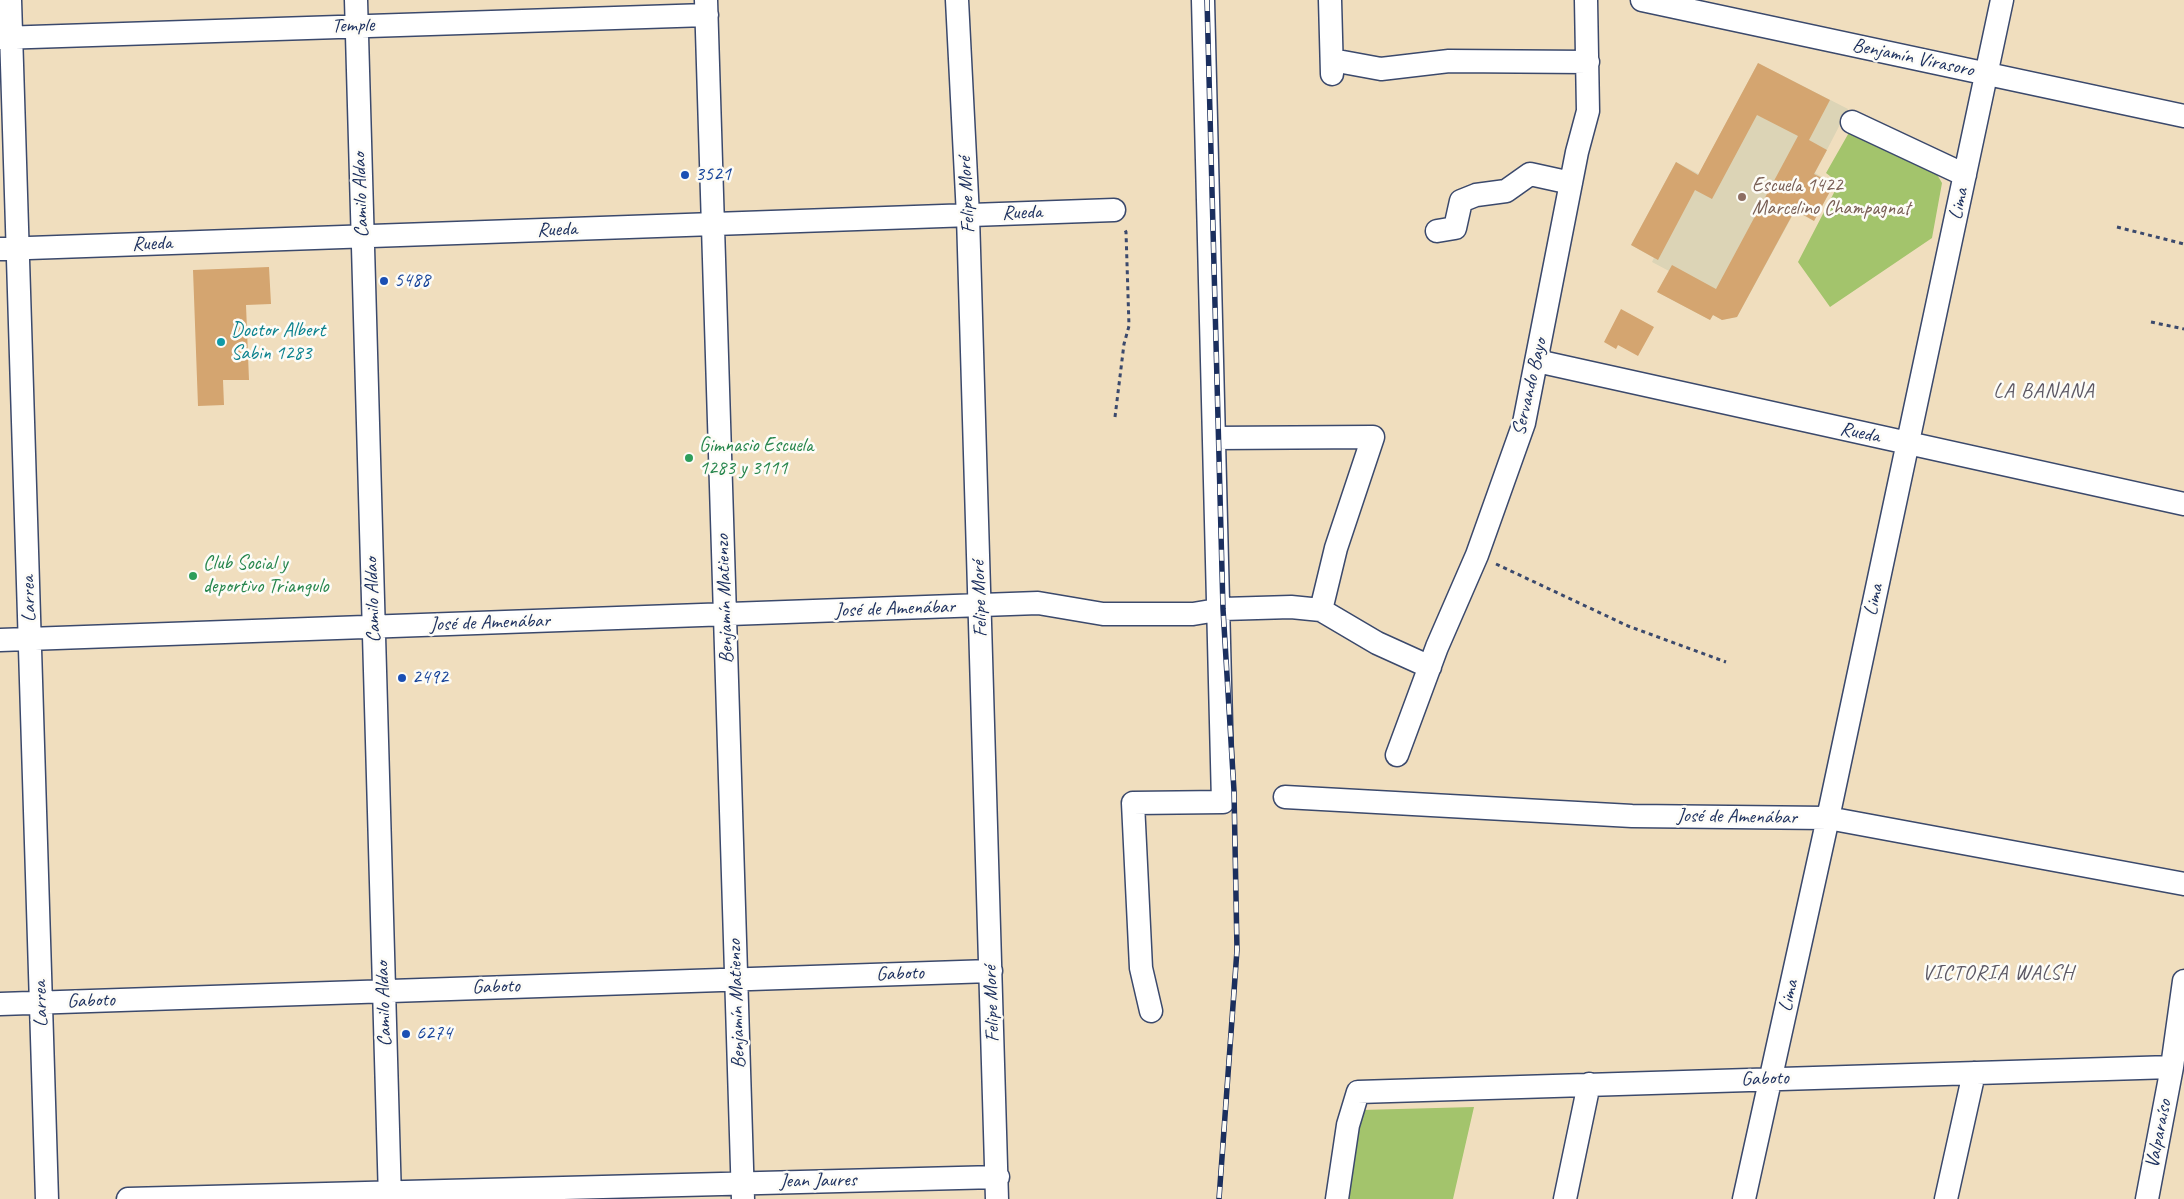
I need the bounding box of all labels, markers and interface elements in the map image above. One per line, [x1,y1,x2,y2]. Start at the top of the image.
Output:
street label: Temple [331,13,375,39]
street label: Benjamín Virasoro [1850,33,1976,83]
street label: Camilo Aldao [348,152,374,238]
street label: Felipe Moré [953,156,981,234]
place label: 3521 [695,163,731,187]
marker: 3521 [679,169,691,181]
place label: Escuela 1422 Marcelino Champagnat [1752,174,1910,221]
street label: Lima [1944,186,1974,222]
marker: Escuela 1422 Marcelino Champagnat [1736,191,1748,203]
street label: Rueda [1002,200,1042,226]
street label: Rueda [537,217,577,243]
street label: Rueda [132,231,172,257]
place label: 5488 [394,269,430,293]
marker: 5488 [378,275,390,287]
place label: Doctor Albert Sabin 1283 [231,319,325,366]
marker: Doctor Albert Sabin 1283 [215,336,227,348]
street label: Servando Bayo [1507,336,1553,438]
district label: LA BANANA [1993,378,2095,404]
street label: Rueda [1838,417,1882,449]
place label: Gimnasio Escuela 1283 y 3111 [699,434,813,481]
marker: Gimnasio Escuela 1283 y 3111 [683,452,695,464]
street label: Benjamín Matienzo [711,534,739,664]
place label: Club Social y deportivo Triangulo [203,552,329,599]
street label: Camilo Aldao [360,557,386,643]
street label: Felipe Moré [967,560,993,638]
marker: Club Social y deportivo Triangulo [187,570,199,582]
street label: Larrea [16,575,42,623]
street label: Lima [1859,582,1889,618]
street label: José de Amenábar [834,595,956,623]
street label: José de Amenábar [429,609,551,637]
place label: 2492 [412,666,448,690]
marker: 2492 [396,672,408,684]
street label: José de Amenábar [1677,804,1797,830]
street label: Benjamín Matienzo [723,939,751,1069]
district label: VICTORIA WALSH [1920,960,2076,986]
street label: Camilo Aldao [371,961,397,1047]
street label: Gaboto [876,961,924,987]
street label: Felipe Moré [979,965,1005,1043]
street label: Gaboto [472,974,520,1000]
street label: Lima [1774,978,1804,1014]
street label: Larrea [28,980,54,1028]
street label: Gaboto [67,988,115,1014]
place label: 6274 [416,1022,452,1046]
marker: 6274 [400,1028,412,1040]
street label: Gaboto [1741,1066,1789,1092]
street label: Valparaíso [2141,1098,2177,1170]
street label: Jean Jaures [779,1168,857,1194]

